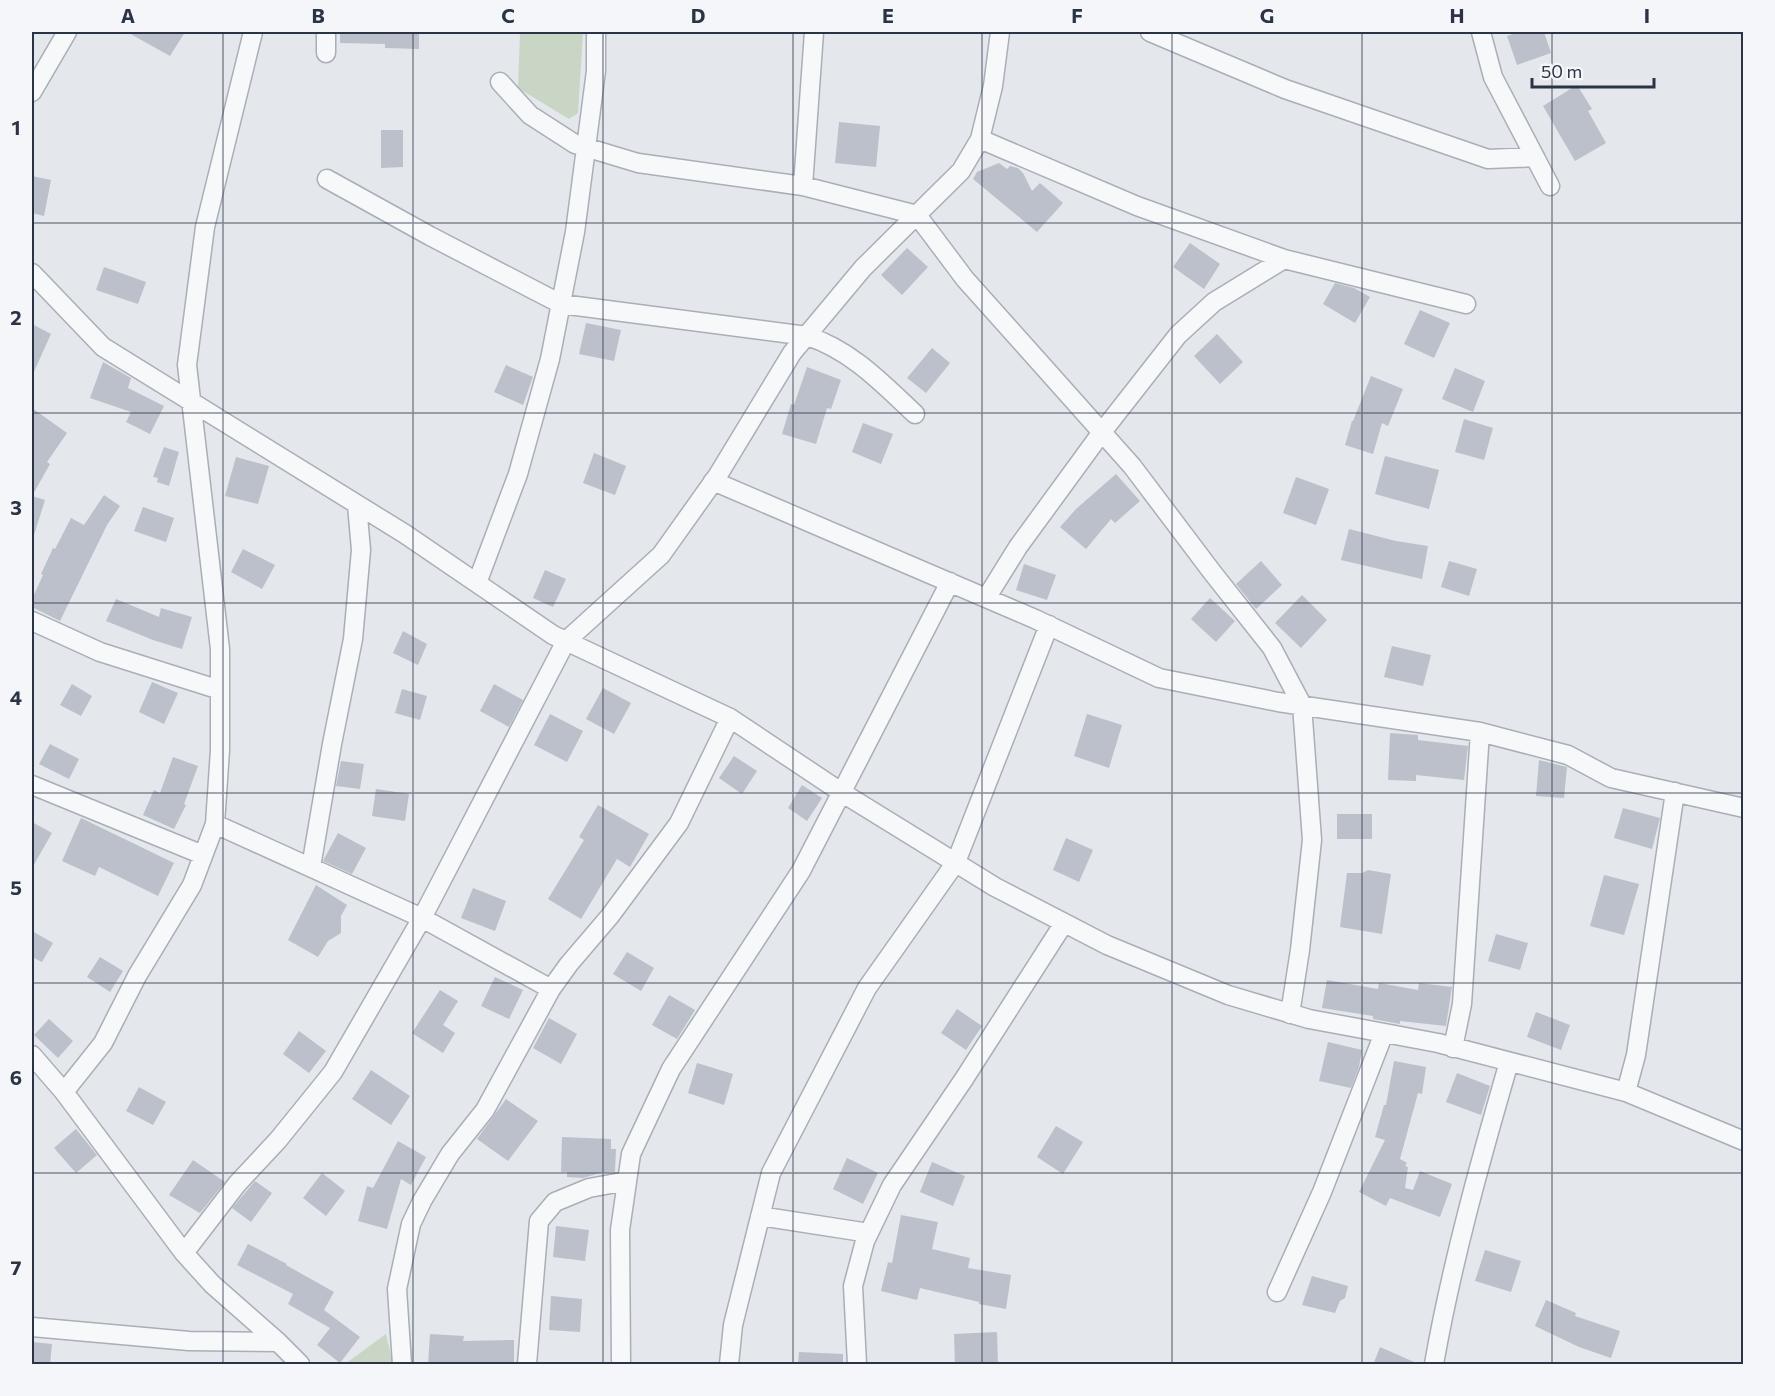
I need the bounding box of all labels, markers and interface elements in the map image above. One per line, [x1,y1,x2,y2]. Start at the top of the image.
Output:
text: A [121,3,135,27]
text: B [311,3,325,27]
text: C [501,3,515,27]
text: D [691,3,705,27]
text: E [882,3,894,27]
text: F [1071,3,1083,27]
text: G [1260,3,1274,27]
text: H [1450,3,1465,27]
text: I [1644,3,1650,27]
scale bar [1532,51,1654,89]
text: 50 m [1541,60,1582,82]
text: 1 [11,115,21,139]
text: 2 [10,305,22,329]
text: 3 [10,495,22,519]
text: 4 [10,685,22,709]
text: 5 [10,875,22,899]
text: 6 [10,1065,22,1089]
text: 7 [11,1255,22,1279]

